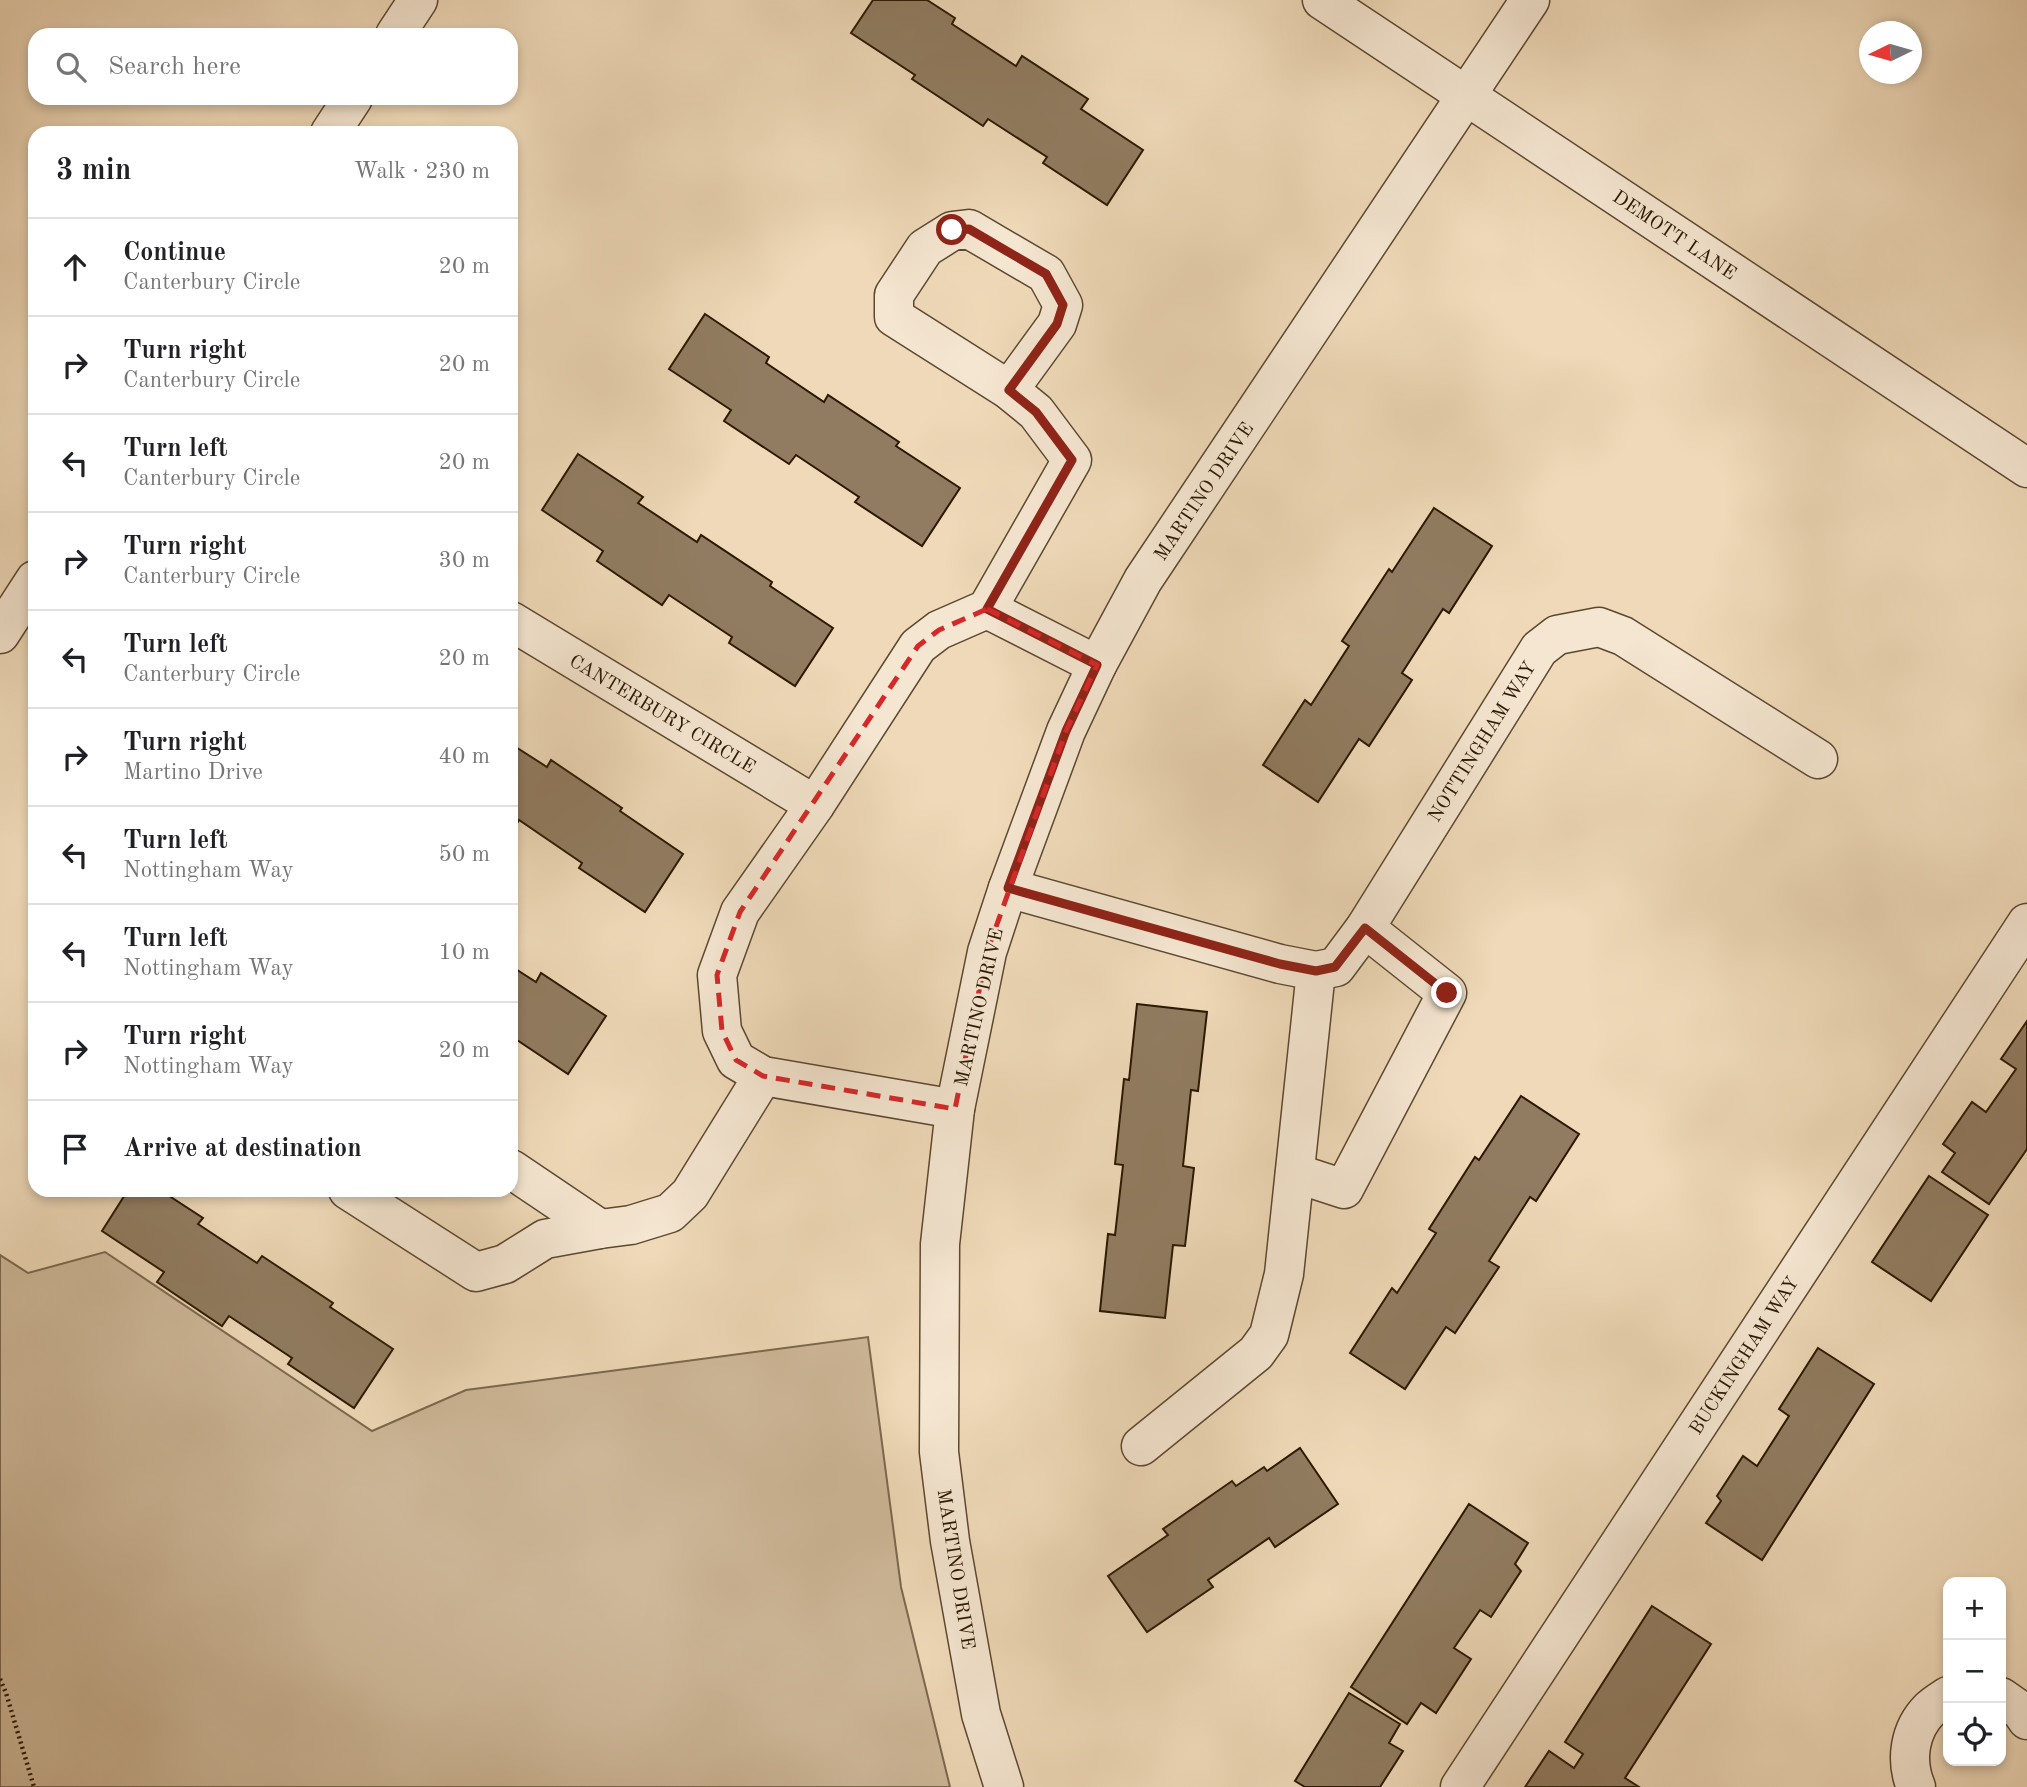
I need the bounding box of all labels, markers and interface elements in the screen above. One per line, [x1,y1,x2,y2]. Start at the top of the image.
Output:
north arrow [1859,21,1922,84]
search box [28,28,518,105]
icon: search [52,48,90,86]
text: Search here [108,54,241,80]
text: 3 min [56,156,131,186]
text: Walk · 230 m [354,160,490,183]
street label: DEMOTT LANE [1608,188,1739,284]
route start [936,214,967,245]
text: Continue [123,240,226,266]
icon: ahead [56,248,94,286]
text: 20 m [439,255,490,278]
text: Canterbury Circle [123,271,300,294]
text: Turn right [123,338,246,364]
icon: right [56,346,94,384]
text: 20 m [439,353,490,376]
text: Canterbury Circle [123,369,300,392]
street label: MARTINO DRIVE [1152,420,1258,565]
text: Turn left [123,436,228,462]
icon: left [56,444,94,482]
text: 20 m [439,451,490,474]
text: Canterbury Circle [123,467,300,490]
text: Turn right [123,534,246,560]
icon: right [56,542,94,580]
text: 30 m [439,549,490,572]
text: Canterbury Circle [123,565,300,588]
text: Turn left [123,632,228,658]
icon: left [56,640,94,678]
text: 20 m [439,647,490,670]
street label: CANTERBURY CIRCLE [566,652,758,778]
street label: NOTTINGHAM WAY [1426,659,1540,826]
text: Canterbury Circle [123,663,300,686]
text: Turn right [123,730,246,756]
icon: right [56,738,94,776]
text: 40 m [439,745,490,768]
text: Martino Drive [123,761,263,784]
text: Turn left [123,828,228,854]
icon: left [56,836,94,874]
text: 50 m [439,843,490,866]
text: Nottingham Way [123,859,294,882]
text: Turn left [123,926,228,952]
street label: MARTINO DRIVE [953,926,1008,1089]
icon: left [56,934,94,972]
text: 10 m [439,941,490,964]
text: Nottingham Way [123,957,294,980]
route end [1431,977,1462,1008]
text: Turn right [123,1024,246,1050]
icon: right [56,1032,94,1070]
text: 20 m [439,1039,490,1062]
text: Nottingham Way [123,1055,294,1078]
icon: arrive [56,1130,94,1168]
text: Arrive at destination [123,1136,362,1162]
street label: BUCKINGHAM WAY [1687,1274,1803,1439]
street label: MARTINO DRIVE [932,1488,977,1651]
map controls [1943,1577,2006,1766]
button: + [1943,1577,2006,1640]
button: − [1943,1640,2006,1703]
button: locate [1943,1703,2006,1766]

